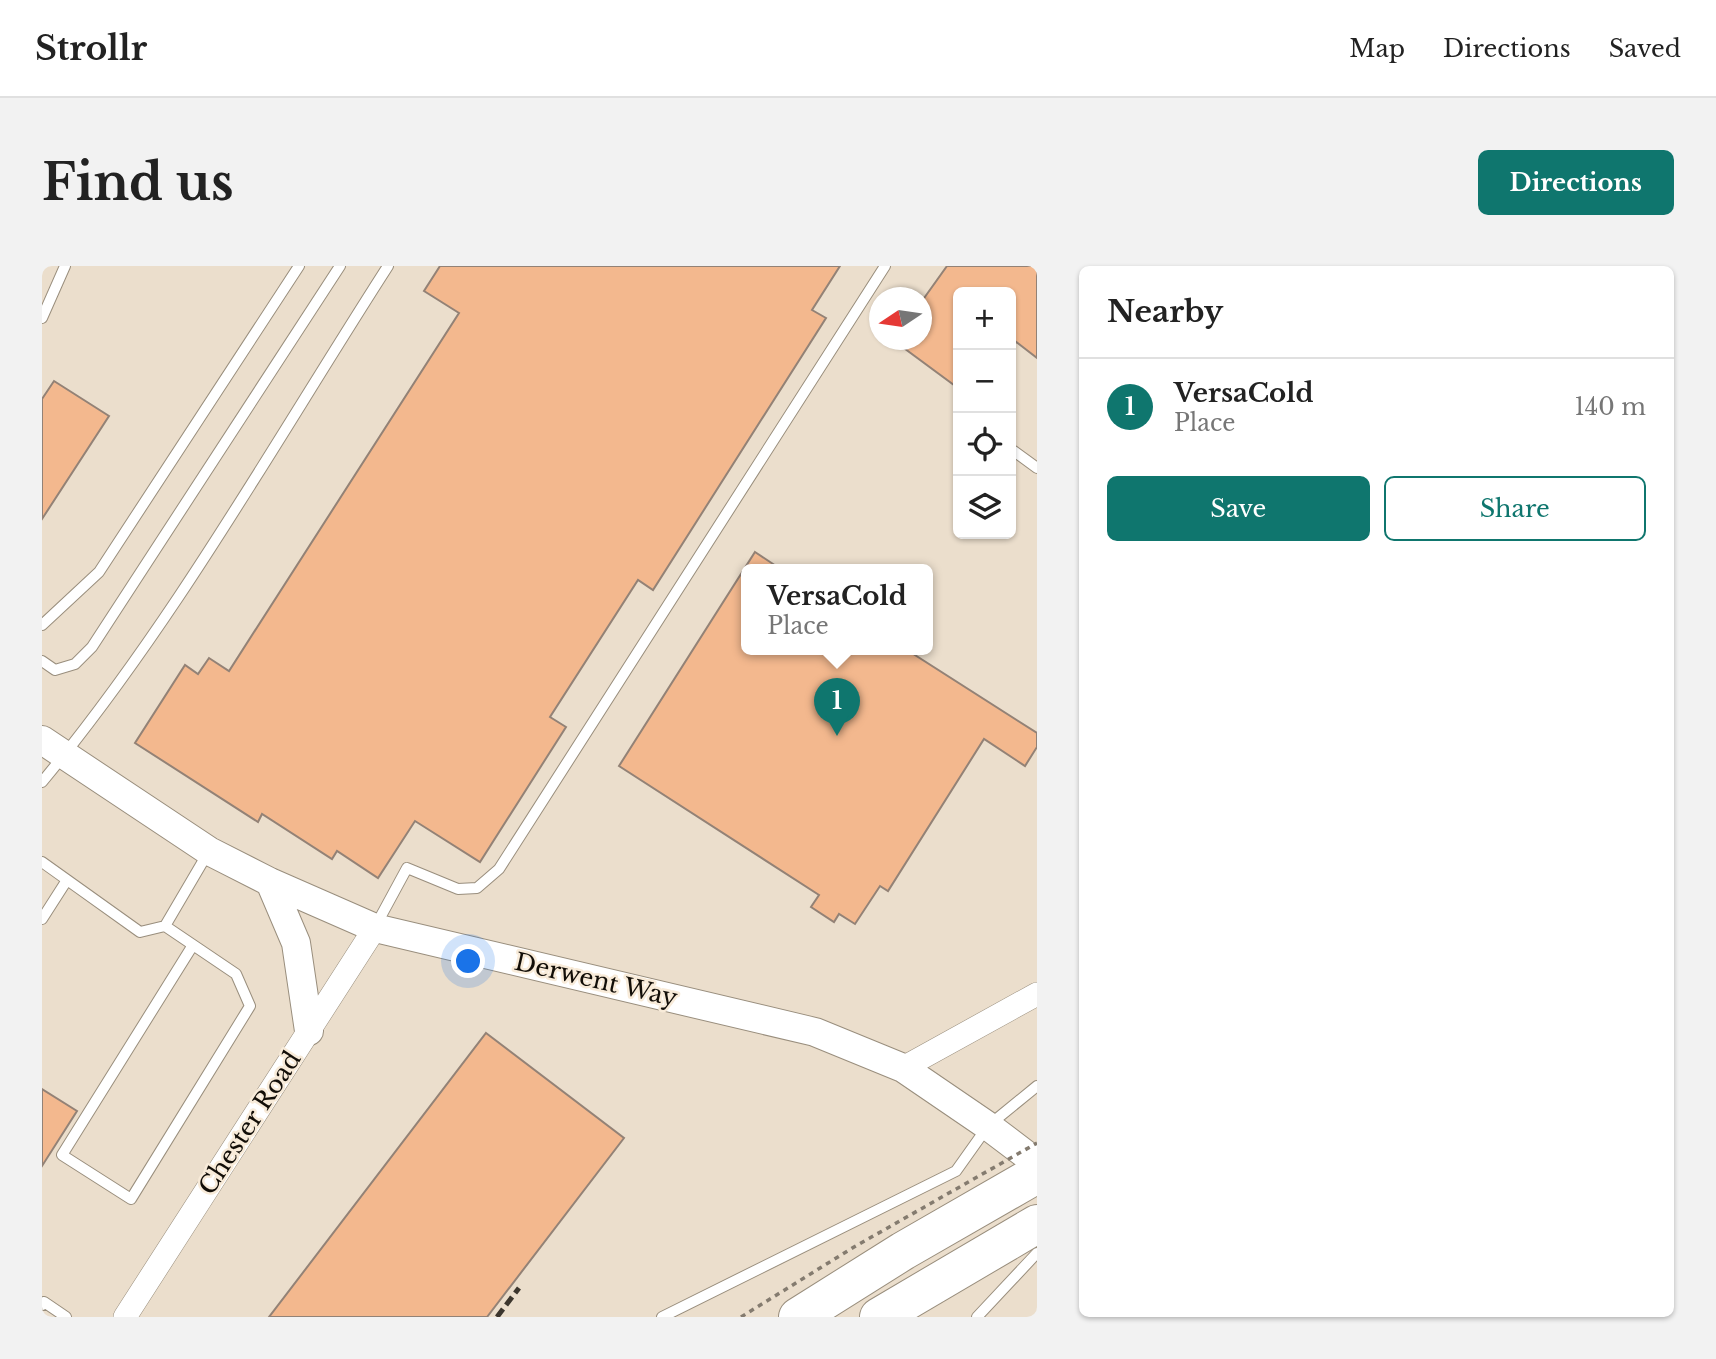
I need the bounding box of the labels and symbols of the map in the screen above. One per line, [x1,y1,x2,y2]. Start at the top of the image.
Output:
north arrow [869,287,932,350]
pin: 1 [814,678,860,736]
your location [451,944,485,978]
street label: Derwent Way [512,947,681,1012]
street label: Chester Road [193,1046,307,1200]

